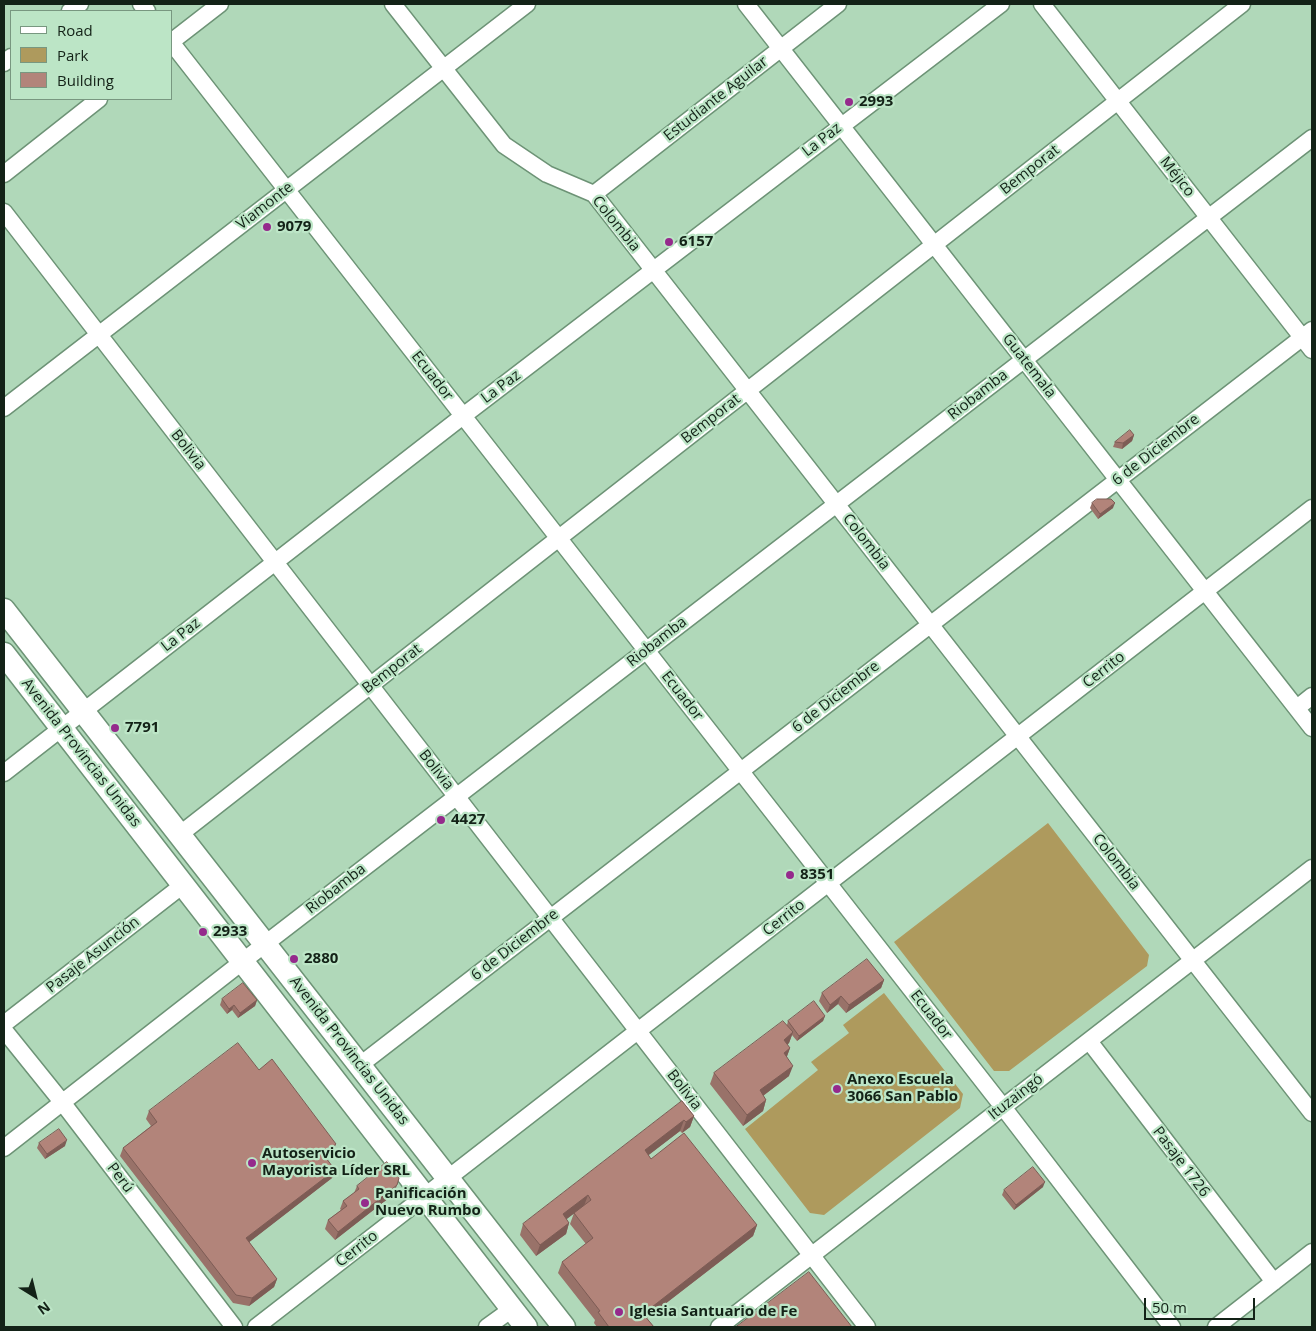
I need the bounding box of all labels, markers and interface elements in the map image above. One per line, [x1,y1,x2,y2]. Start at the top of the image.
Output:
legend [10,10,172,100]
text: Road [57,20,93,40]
text: Park [57,45,88,65]
street label: Estudiante Aguilar [660,53,772,145]
text: Building [57,70,114,90]
place label: 2993 [859,93,893,111]
marker: 2993 [843,96,855,108]
street label: La Paz [799,119,845,161]
street label: Bemporat [997,141,1063,199]
street label: Méjico [1156,153,1198,201]
street label: Viamonte [233,178,297,234]
street label: Colombia [588,193,644,255]
place label: 9079 [277,218,311,236]
marker: 9079 [261,221,273,233]
place label: 6157 [679,233,713,251]
marker: 6157 [663,236,675,248]
street label: Guatemala [998,330,1060,402]
street label: Ecuador [407,348,457,404]
street label: La Paz [478,366,524,408]
street label: Riobamba [944,366,1012,424]
street label: Bemporat [678,390,744,448]
street label: 6 de Diciembre [1109,410,1203,490]
street label: Bolivia [167,426,209,474]
street label: Colombia [838,510,894,574]
street label: Riobamba [623,613,691,671]
street label: La Paz [158,614,204,656]
street label: Bemporat [359,640,425,698]
street label: Cerrito [1079,648,1129,692]
street label: 6 de Diciembre [789,657,883,737]
street label: Ecuador [657,668,707,724]
street label: Avenida Provincias Unidas [17,675,145,831]
place label: 7791 [125,719,159,737]
marker: 7791 [109,722,121,734]
street label: Bolivia [415,746,457,794]
place label: 4427 [451,811,485,829]
marker: 4427 [435,814,447,826]
street label: Colombia [1088,830,1144,894]
street label: Riobamba [302,860,370,918]
place label: 8351 [800,866,834,884]
marker: 8351 [784,869,796,881]
street label: Cerrito [759,896,809,940]
street label: 6 de Diciembre [468,905,562,985]
street label: Pasaje Asunción [43,913,143,997]
place label: 2933 [213,923,247,941]
marker: 2933 [197,926,209,938]
place label: 2880 [304,950,338,968]
marker: 2880 [288,953,300,965]
street label: Avenida Provincias Unidas [285,973,413,1129]
street label: Ecuador [906,987,956,1043]
street label: Bolivia [663,1066,705,1114]
street label: Ituzaingó [985,1070,1047,1124]
place label: Anexo Escuela 3066 San Pablo [847,1071,958,1106]
marker: Anexo Escuela 3066 San Pablo [831,1083,843,1095]
street label: Pasaje 1726 [1149,1123,1213,1201]
place label: Autoservicio Mayorista Líder SRL [262,1145,410,1180]
marker: Autoservicio Mayorista Líder SRL [246,1157,258,1169]
street label: Perú [103,1159,137,1197]
place label: Panificación Nuevo Rumbo [375,1185,481,1220]
marker: Panificación Nuevo Rumbo [359,1197,371,1209]
street label: Cerrito [332,1227,382,1271]
north arrow [10,1271,60,1321]
scale bar [1146,1288,1257,1320]
text: 50 m [1152,1297,1187,1317]
text: N [34,1298,54,1320]
place label: Iglesia Santuario de Fe [629,1303,797,1321]
marker: Iglesia Santuario de Fe [613,1306,625,1318]

